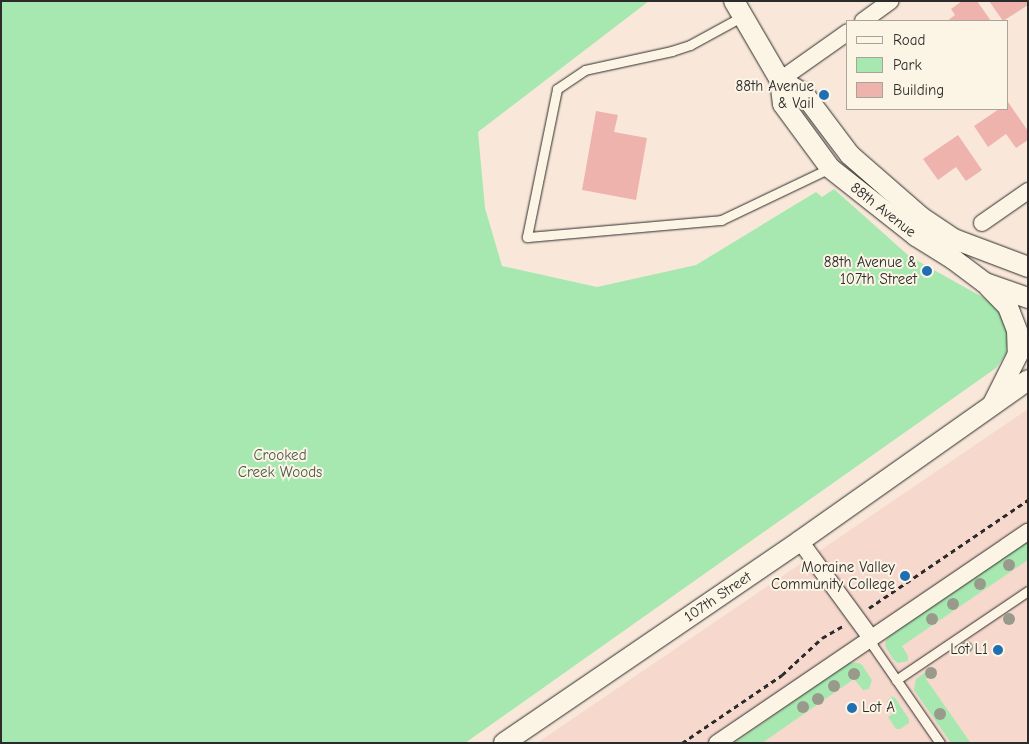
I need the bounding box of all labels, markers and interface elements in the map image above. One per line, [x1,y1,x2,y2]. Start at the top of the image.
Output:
legend [846,20,1009,110]
text: Road [893,31,925,49]
text: Park [893,56,922,74]
place label: 88th Avenue & Vail [736,77,814,112]
text: Building [893,81,944,99]
marker: 88th Avenue & Vail [818,89,830,101]
street label: 88th Avenue [847,179,919,241]
place label: 88th Avenue & 107th Street [824,253,917,288]
marker: 88th Avenue & 107th Street [921,265,933,277]
park label: Crooked Creek Woods [238,446,322,481]
place label: Moraine Valley Community College [771,558,895,593]
street label: 107th Street [681,568,755,626]
marker: Moraine Valley Community College [899,570,911,582]
place label: Lot L1 [950,641,988,659]
marker: Lot L1 [992,644,1004,656]
place label: Lot A [862,699,895,717]
marker: Lot A [846,702,858,714]

